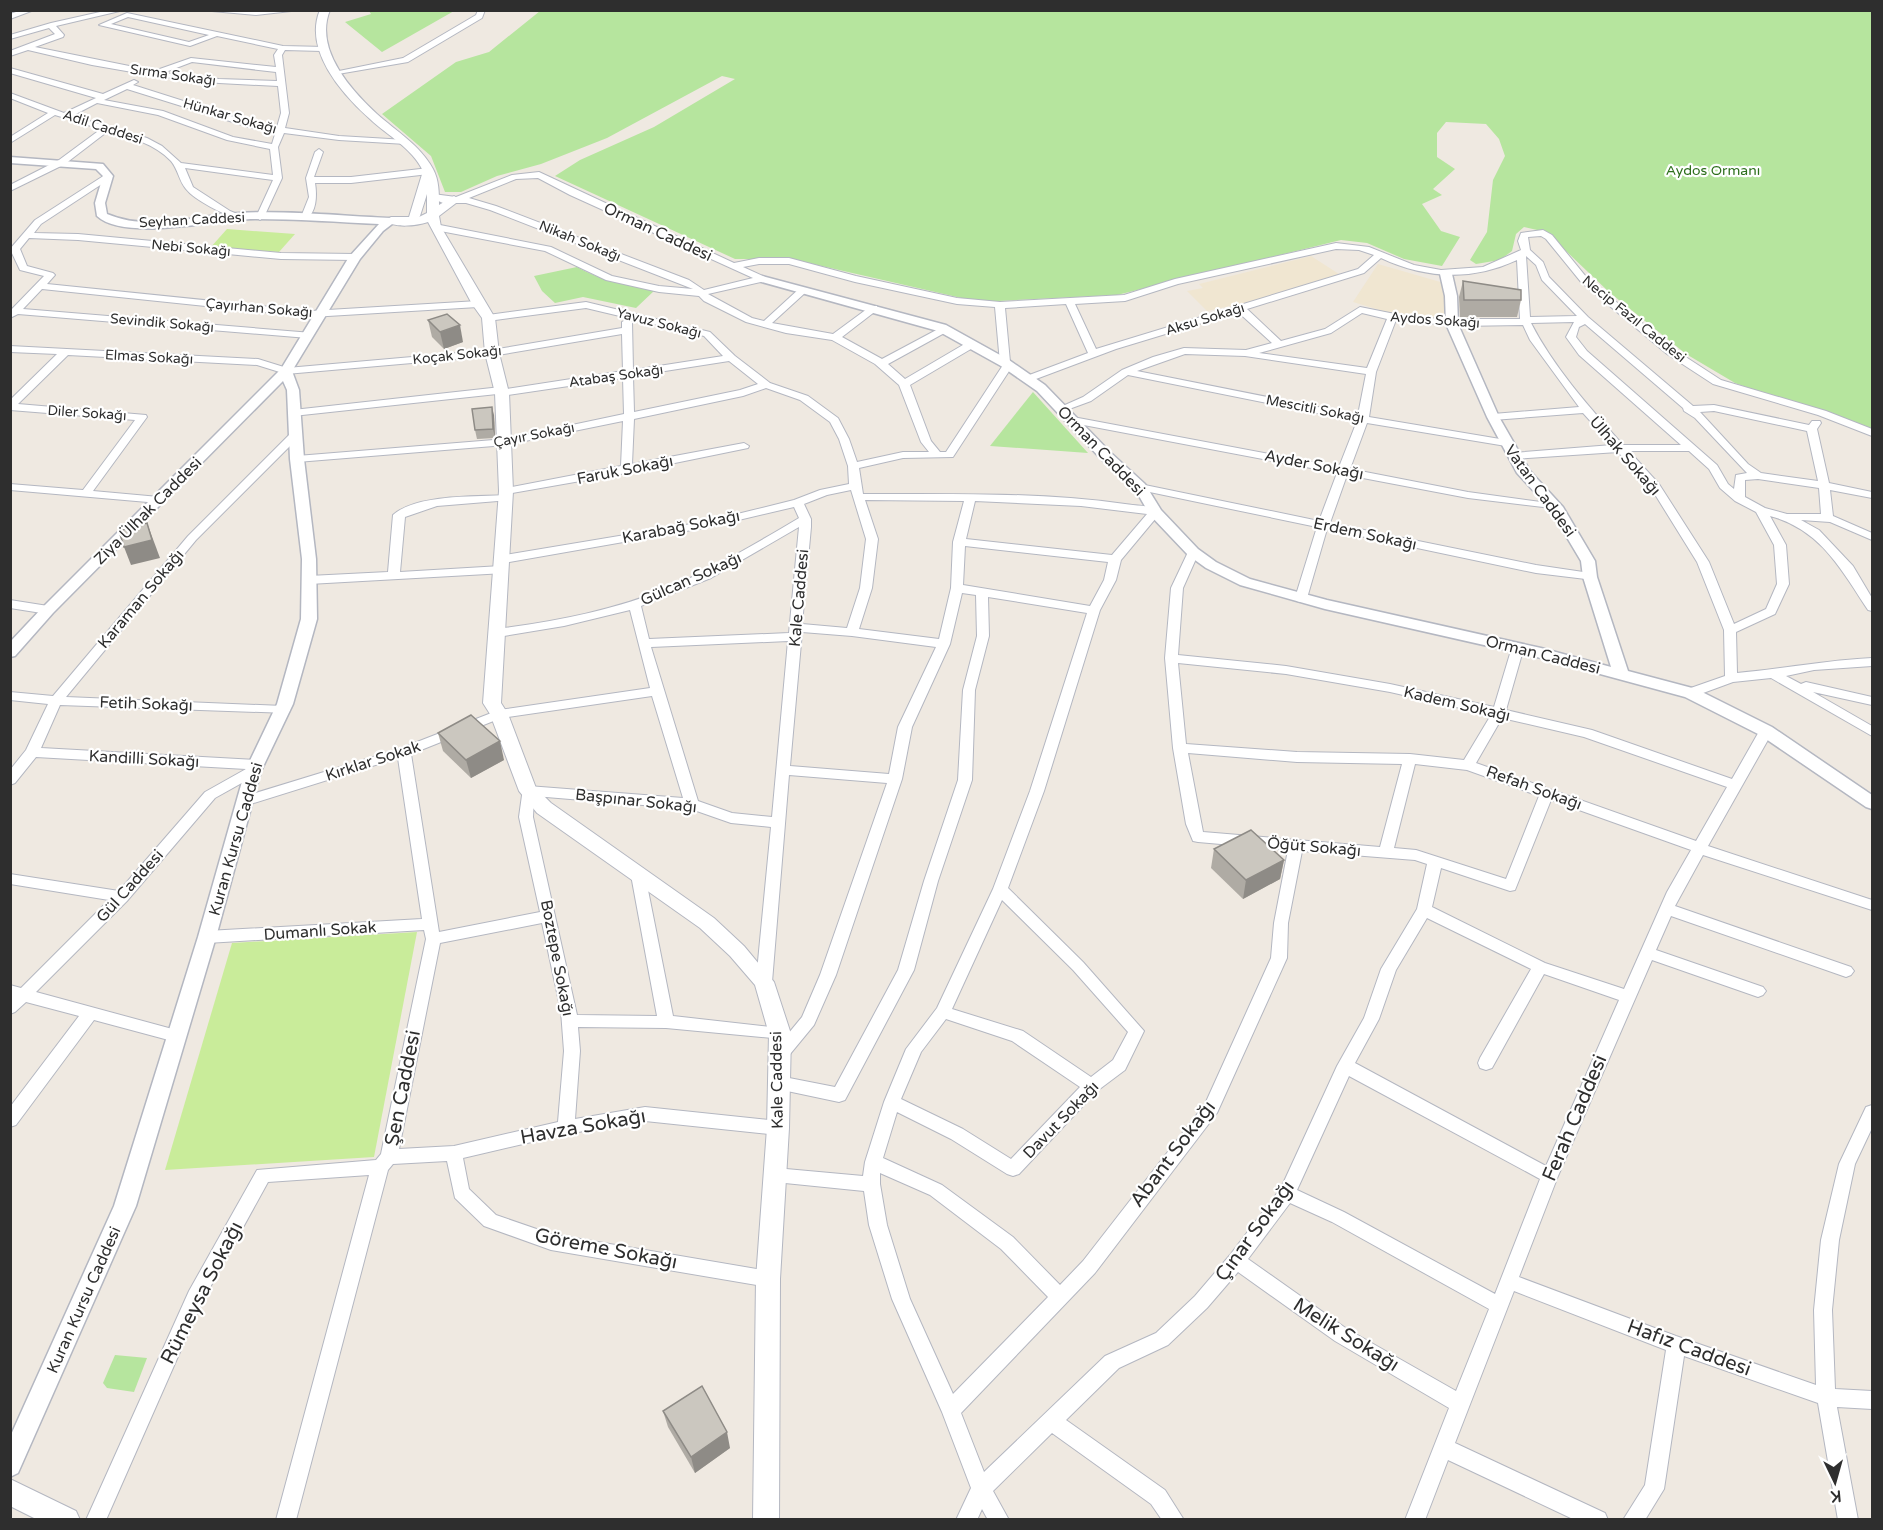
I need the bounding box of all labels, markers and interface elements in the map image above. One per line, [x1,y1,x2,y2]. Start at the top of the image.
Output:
street label: Sırma Sokağı [129,61,217,89]
street label: Hünkar Sokağı [181,95,279,137]
street label: Adil Caddesi [61,106,145,148]
park label: Aydos Ormanı [1666,162,1760,179]
street label: Orman Caddesi [600,198,716,266]
street label: Seyhan Caddesi [139,209,245,231]
street label: Nikah Sokağı [537,217,623,265]
street label: Nebi Sokağı [151,236,231,260]
street label: Necip Fazıl Caddesi [1579,272,1689,366]
street label: Çayırhan Sokağı [205,295,313,321]
street label: Aksu Sokağı [1163,299,1247,339]
street label: Yavuz Sokağı [615,304,703,342]
street label: Aydos Sokağı [1390,308,1480,332]
street label: Sevindik Sokağı [109,310,215,336]
street label: Koçak Sokağı [412,342,502,368]
street label: Elmas Sokağı [104,346,194,368]
street label: Atabaş Sokağı [568,361,664,391]
street label: Mescitli Sokağı [1264,391,1366,427]
street label: Diler Sokağı [47,402,127,424]
street label: Orman Caddesi [1053,402,1149,500]
street label: Ülhak Sokağı [1585,412,1665,500]
street label: Çayır Sokağı [492,419,576,451]
street label: Vatan Caddesi [1500,441,1580,541]
street label: Ayder Sokağı [1263,446,1365,484]
street label: Faruk Sokağı [575,451,675,489]
street label: Ziya Ülhak Caddesi [90,453,206,569]
street label: Karabağ Sokağı [620,506,742,548]
street label: Erdem Sokağı [1311,513,1419,555]
street label: Karaman Sokağı [94,545,188,653]
street label: Gülcan Sokağı [637,548,745,610]
street label: Kale Caddesi [785,548,813,648]
street label: Orman Caddesi [1484,631,1602,679]
street label: Kadem Sokağı [1402,682,1512,726]
street label: Fetih Sokağı [99,692,193,716]
street label: Kırklar Sokak [323,736,423,786]
street label: Kandilli Sokağı [88,746,200,772]
street label: Kuran Kursu Caddesi [205,760,267,918]
street label: Refah Sokağı [1483,761,1585,815]
street label: Başpınar Sokağı [574,785,698,817]
street label: Öğüt Sokağı [1266,833,1362,861]
street label: Gül Caddesi [92,845,168,927]
street label: Boztepe Sokağı [536,898,578,1018]
street label: Dumanlı Sokak [263,917,377,945]
street label: Şen Caddesi [380,1028,426,1148]
street label: Kale Caddesi [766,1031,788,1129]
street label: Ferah Caddesi [1538,1051,1612,1185]
street label: Davut Sokağı [1019,1077,1103,1163]
street label: Abant Sokağı [1125,1096,1221,1212]
street label: Havza Sokağı [518,1104,648,1150]
street label: Çınar Sokağı [1210,1176,1300,1286]
street label: Rümeysa Sokağı [156,1218,248,1368]
street label: Kuran Kursu Caddesi [43,1223,125,1377]
street label: Göreme Sokağı [533,1223,679,1275]
street label: Melik Sokağı [1289,1293,1403,1377]
street label: Hafız Caddesi [1624,1314,1754,1382]
north arrow [1805,1452,1865,1512]
text: K [1830,1486,1842,1506]

